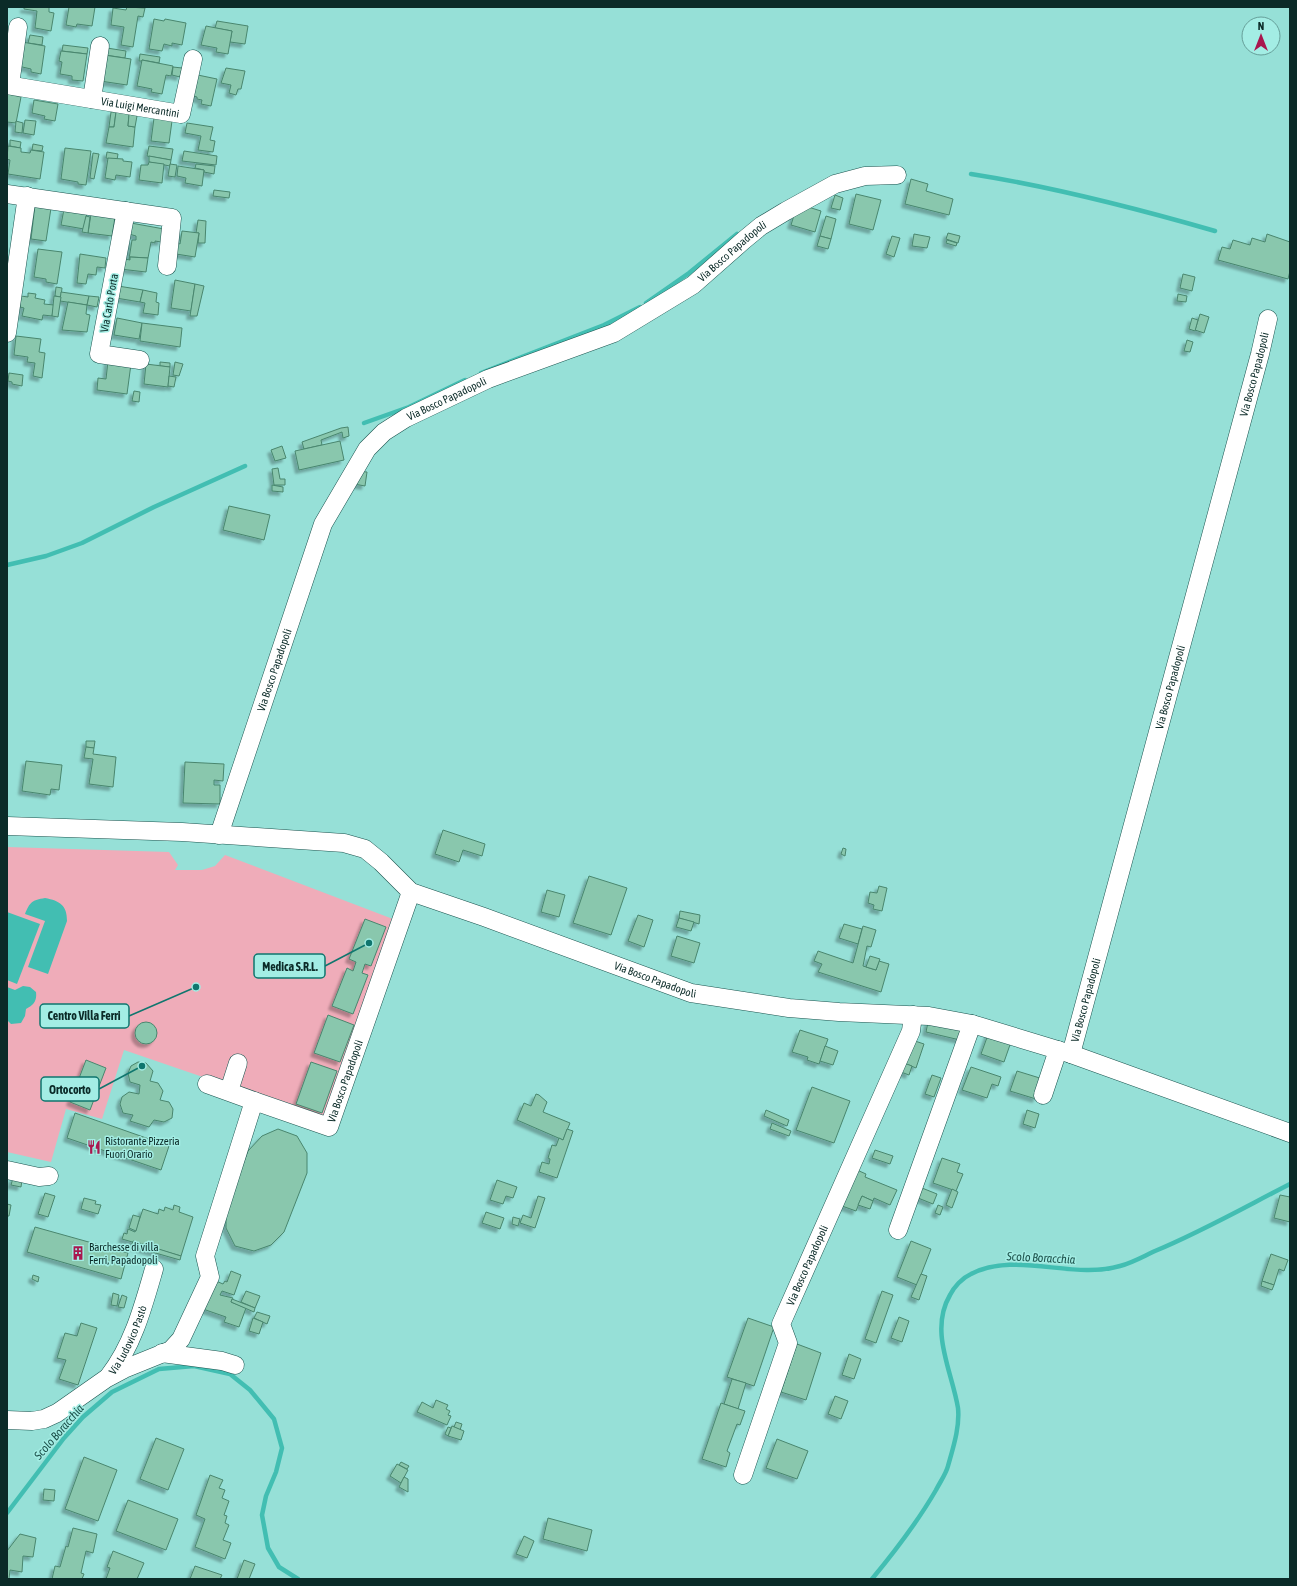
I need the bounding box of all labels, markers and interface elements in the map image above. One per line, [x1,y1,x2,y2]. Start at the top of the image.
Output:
north arrow [1241,16,1281,56]
text: N [1258,20,1264,32]
street label: Via Luigi Mercantini [100,95,180,120]
street label: Via Bosco Papadopoli [695,218,768,284]
street label: Via Carlo Porta [98,273,120,333]
street label: Via Bosco Papadopoli [1237,331,1271,418]
street label: Via Bosco Papadopoli [405,375,488,423]
street label: Via Bosco Papadopoli [255,627,294,713]
street label: Via Bosco Papadopoli [1153,644,1187,730]
callout: Medica S.R.L. [254,954,325,978]
street label: Via Bosco Papadopoli [1069,957,1103,1043]
street label: Via Bosco Papadopoli [613,959,697,1000]
text: Medica S.R.L. [262,960,318,974]
callout: Centro Villa Ferri [40,1004,129,1028]
text: Centro Villa Ferri [47,1009,121,1023]
street label: Via Bosco Papadopoli [325,1038,365,1124]
callout: Ortocorto [41,1077,99,1101]
text: Ortocorto [49,1083,91,1097]
place label: Ristorante Pizzeria Fuori Orario [105,1135,180,1160]
restaurant icon: Ristorante Pizzeria Fuori Orario [86,1139,102,1155]
street label: Via Bosco Papadopoli [784,1223,830,1307]
place label: Barchesse di villa Ferri, Papadopoli [89,1241,159,1266]
building icon: Barchesse di villa Ferri, Papadopoli [70,1245,86,1261]
water label: Scolo Boracchia [1005,1249,1076,1267]
street label: Via Ludovico Pastò [106,1304,149,1377]
water label: Scolo Boracchia [31,1401,87,1463]

